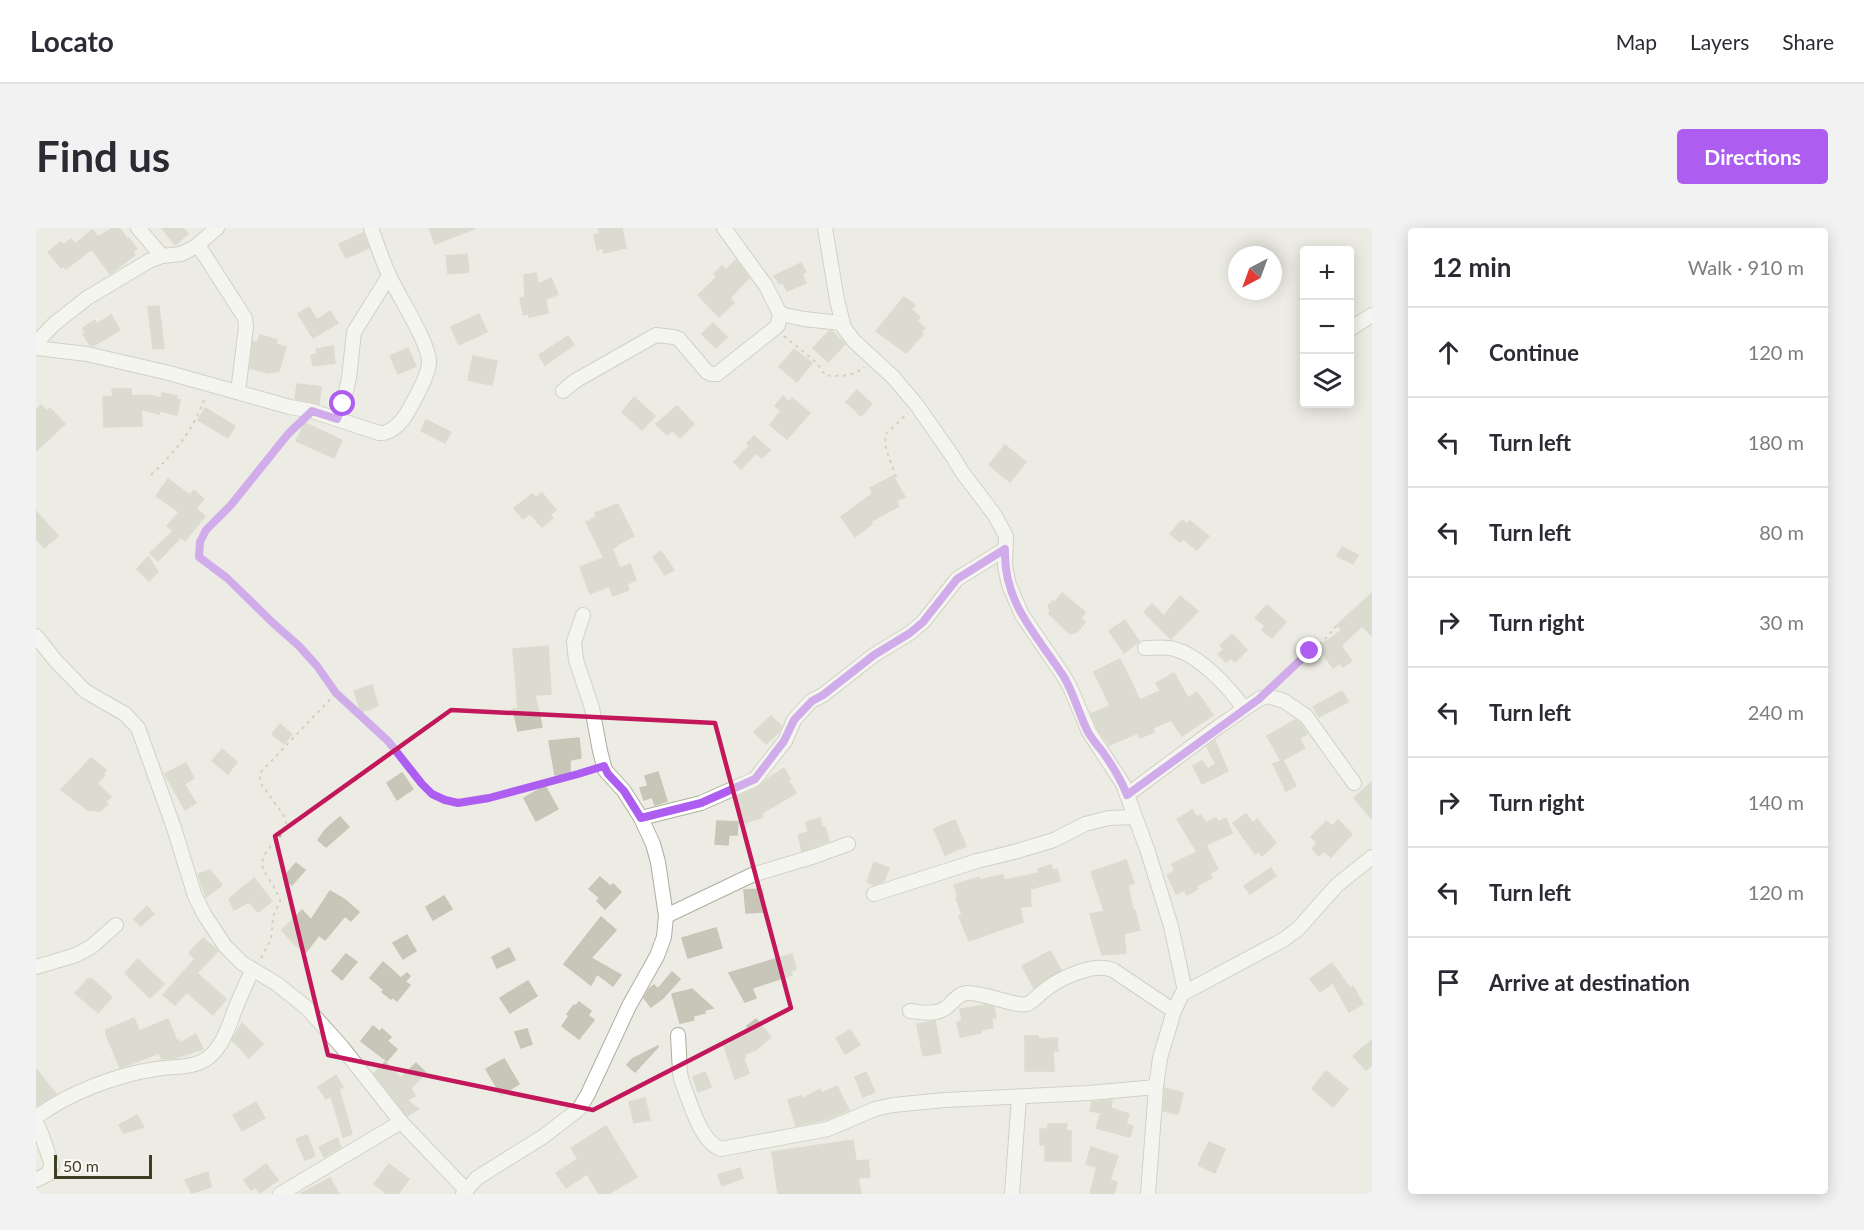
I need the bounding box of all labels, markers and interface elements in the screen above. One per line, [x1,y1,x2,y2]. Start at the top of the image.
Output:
text: Locato [30,24,114,58]
text: Map [1616,29,1657,54]
text: Layers [1690,29,1749,54]
text: Share [1782,29,1834,54]
button: Directions [1677,129,1828,184]
text: Find us [36,131,170,181]
north arrow [1228,246,1282,300]
map controls [1300,246,1354,408]
button: + [1300,246,1354,300]
text: 12 min [1432,251,1512,283]
text: Walk · 910 m [1688,255,1804,279]
button: − [1300,300,1354,354]
icon: ahead [1432,336,1465,369]
text: Continue [1489,339,1579,366]
text: 120 m [1748,340,1804,364]
button: layers [1300,354,1354,408]
route start [329,390,355,416]
icon: left [1432,426,1465,459]
text: Turn left [1489,429,1571,456]
text: 180 m [1748,430,1804,454]
icon: left [1432,516,1465,549]
text: Turn left [1489,519,1571,546]
text: 80 m [1759,520,1804,544]
icon: right [1432,606,1465,639]
text: Turn right [1489,609,1584,636]
text: 30 m [1759,610,1804,634]
route end [1296,637,1322,663]
icon: left [1432,696,1465,729]
text: Turn left [1489,699,1571,726]
text: 240 m [1748,700,1804,724]
icon: right [1432,786,1465,819]
text: Turn right [1489,789,1584,816]
text: 140 m [1748,790,1804,814]
icon: left [1432,876,1465,909]
text: Turn left [1489,879,1571,906]
text: 120 m [1748,880,1804,904]
icon: arrive [1432,966,1465,999]
text: Arrive at destination [1489,969,1690,996]
scale bar [54,1152,152,1180]
text: 50 m [63,1156,99,1175]

